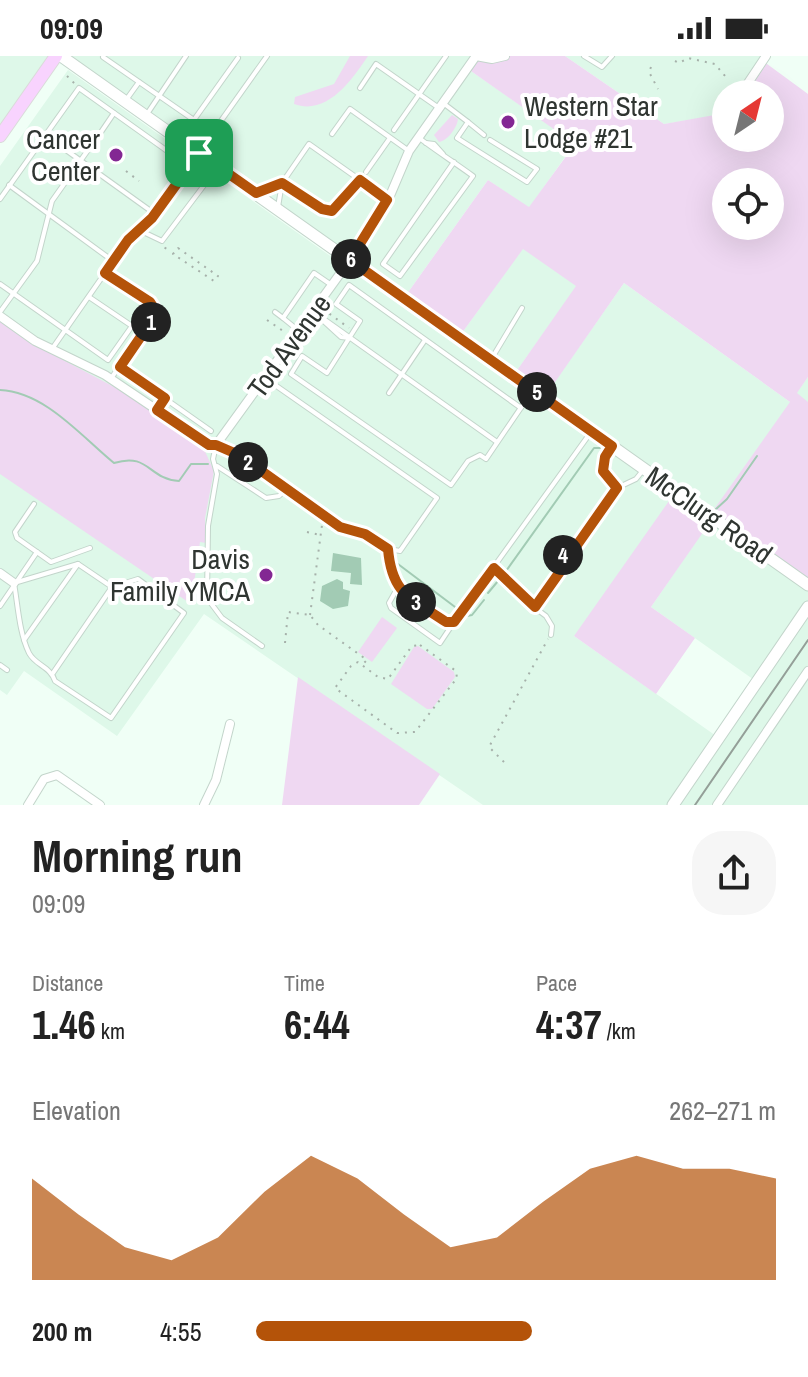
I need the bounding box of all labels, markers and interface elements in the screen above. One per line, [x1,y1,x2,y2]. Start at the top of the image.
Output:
text: 09:09 [40,8,103,48]
north arrow [712,80,784,152]
map controls [712,80,784,240]
place label: Western Star Lodge #21 [524,87,658,157]
marker: Western Star Lodge #21 [499,113,517,131]
pin [165,119,233,187]
place label: Cancer Center [26,120,100,190]
icon: arrive [177,131,221,175]
marker: Cancer Center [107,146,125,164]
button: locate [712,168,784,240]
pin: 6 [331,239,371,279]
text: 6 [346,244,356,274]
street label: Tod Avenue [238,286,340,406]
pin: 1 [131,302,171,342]
text: 1 [146,307,156,337]
pin: 5 [517,372,557,412]
text: 5 [532,377,542,407]
pin: 2 [228,442,268,482]
text: 2 [243,447,253,477]
street label: McClurg Road [638,457,780,573]
pin: 4 [543,535,583,575]
place label: Davis Family YMCA [110,540,251,610]
text: 4 [558,540,568,570]
marker: Davis Family YMCA [257,566,275,584]
pin: 3 [396,582,436,622]
text: 3 [411,587,421,617]
text: Morning run [32,826,242,886]
button: share [692,831,776,915]
text: 09:09 [32,886,85,921]
text: Distance [32,968,103,998]
text: Time [284,968,325,998]
text: Pace [536,968,577,998]
text: 1.46 [32,998,96,1051]
text: 6:44 [284,998,350,1051]
text: 4:37 [536,998,602,1051]
text: km [96,1016,125,1046]
text: /km [602,1016,636,1046]
text: Elevation [32,1093,121,1128]
text: 262–271 m [669,1093,776,1128]
text: 200 m [32,1314,92,1349]
text: 4:55 [160,1314,202,1349]

